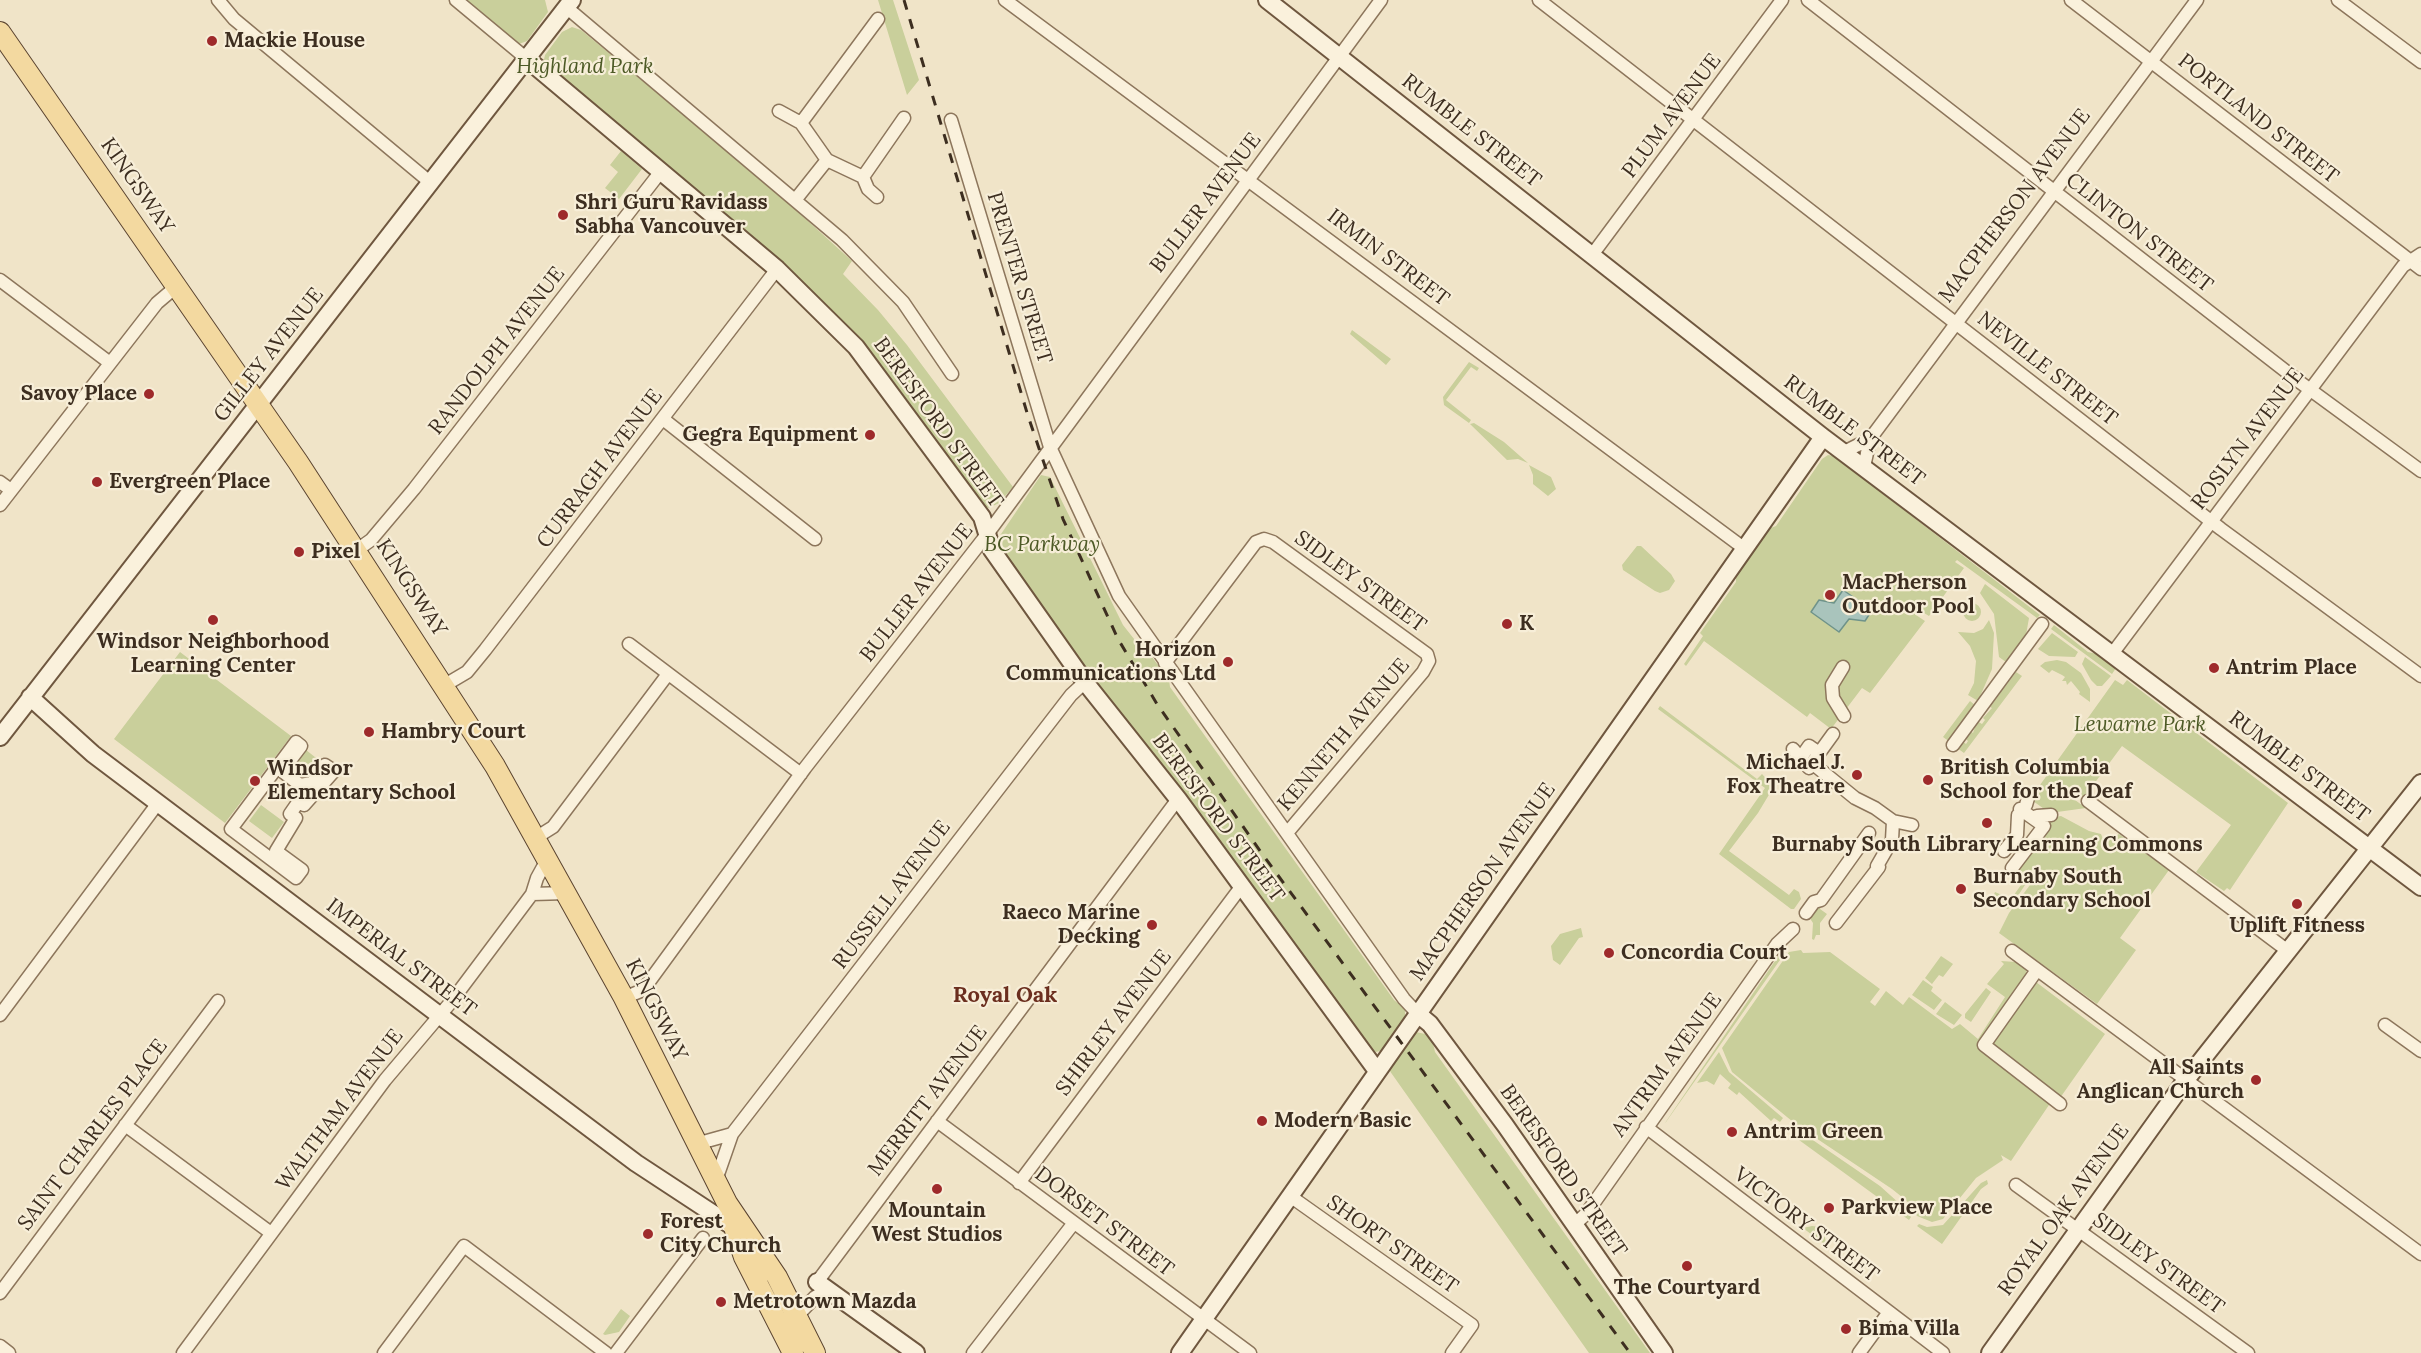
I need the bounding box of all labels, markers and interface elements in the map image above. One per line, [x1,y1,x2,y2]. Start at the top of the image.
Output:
place label: Mackie House [224,28,365,54]
marker: Mackie House [205,34,219,48]
street label: PLUM AVENUE [1617,49,1727,183]
street label: PORTLAND STREET [2173,49,2343,189]
park label: Highland Park [516,54,654,80]
street label: RUMBLE STREET [1396,69,1546,193]
street label: MACPHERSON AVENUE [1934,104,2096,308]
street label: BULLER AVENUE [1145,128,1267,278]
street label: KINGSWAY [95,133,179,239]
street label: CLINTON STREET [2061,168,2217,298]
street label: PRENTER STREET [981,189,1057,367]
place label: Shri Guru Ravidass Sabha Vancouver [575,190,768,240]
street label: IRMIN STREET [1322,204,1454,312]
marker: Shri Guru Ravidass Sabha Vancouver [556,208,570,222]
street label: RANDOLPH AVENUE [424,262,570,440]
street label: GILLEY AVENUE [209,283,329,427]
street label: NEVILLE STREET [1972,307,2122,431]
street label: BERESFORD STREET [868,333,1008,513]
street label: ROSLYN AVENUE [2186,363,2310,515]
street label: RUMBLE STREET [1779,370,1929,492]
place label: Savoy Place [21,381,137,407]
street label: CURRAGH AVENUE [532,384,668,554]
marker: Savoy Place [142,387,156,401]
place label: Gegra Equipment [683,422,858,448]
marker: Gegra Equipment [863,428,877,442]
place label: Evergreen Place [109,469,270,495]
marker: Evergreen Place [90,475,104,489]
street label: BULLER AVENUE [855,519,979,667]
street label: SIDLEY STREET [1289,526,1431,638]
park label: BC Parkway [984,532,1100,558]
street label: KINGSWAY [370,535,452,641]
place label: Pixel [311,539,360,565]
marker: Pixel [292,545,306,559]
place label: MacPherson Outdoor Pool [1842,570,1975,620]
marker: MacPherson Outdoor Pool [1823,588,1837,602]
place label: K [1519,611,1534,637]
marker: Windsor Neighborhood Learning Center [206,613,220,627]
marker: K [1500,617,1514,631]
place label: Windsor Neighborhood Learning Center [97,629,329,679]
place label: Horizon Communications Ltd [1006,637,1216,687]
street label: KENNETH AVENUE [1273,653,1415,817]
marker: Horizon Communications Ltd [1221,655,1235,669]
place label: Antrim Place [2226,655,2357,681]
marker: Antrim Place [2207,661,2221,675]
street label: RUMBLE STREET [2224,706,2374,828]
park label: Lewarne Park [2074,712,2206,738]
place label: Hambry Court [381,719,526,745]
marker: Hambry Court [362,725,376,739]
street label: BERESFORD STREET [1146,729,1290,907]
place label: Michael J. Fox Theatre [1726,750,1845,800]
place label: British Columbia School for the Deaf [1940,755,2132,805]
place label: Windsor Elementary School [267,756,456,806]
marker: Michael J. Fox Theatre [1850,768,1864,782]
marker: British Columbia School for the Deaf [1921,773,1935,787]
marker: Windsor Elementary School [248,774,262,788]
street label: MACPHERSON AVENUE [1405,778,1561,986]
street label: RUSSELL AVENUE [828,816,956,974]
marker: Burnaby South Library Learning Commons [1980,816,1994,830]
place label: Burnaby South Library Learning Commons [1771,832,2203,858]
place label: Burnaby South Secondary School [1973,864,2151,914]
marker: Burnaby South Secondary School [1954,882,1968,896]
street label: IMPERIAL STREET [321,893,481,1023]
marker: Uplift Fitness [2290,897,2304,911]
place label: Raeco Marine Decking [1002,900,1140,950]
place label: Uplift Fitness [2229,913,2365,939]
marker: Raeco Marine Decking [1145,918,1159,932]
place label: Concordia Court [1621,940,1787,966]
street label: SHIRLEY AVENUE [1051,945,1177,1101]
marker: Concordia Court [1602,946,1616,960]
street label: KINGSWAY [620,955,692,1065]
district label: Royal Oak [953,983,1057,1009]
street label: ANTRIM AVENUE [1606,988,1728,1142]
street label: MERRITT AVENUE [863,1021,993,1181]
street label: WALTHAM AVENUE [271,1024,409,1196]
street label: SAINT CHARLES PLACE [13,1034,173,1236]
place label: All Saints Anglican Church [2077,1055,2244,1105]
marker: All Saints Anglican Church [2249,1073,2263,1087]
street label: BERESFORD STREET [1494,1080,1632,1262]
place label: Modern Basic [1274,1108,1411,1134]
marker: Modern Basic [1255,1114,1269,1128]
place label: Antrim Green [1744,1119,1883,1145]
street label: ROYAL OAK AVENUE [1993,1119,2135,1301]
marker: Antrim Green [1725,1125,1739,1139]
street label: DORSET STREET [1030,1162,1178,1282]
street label: VICTORY STREET [1729,1162,1883,1288]
marker: Mountain West Studios [930,1182,944,1196]
street label: SHORT STREET [1321,1190,1463,1300]
place label: Parkview Place [1841,1195,1993,1221]
place label: Mountain West Studios [871,1198,1003,1248]
marker: Parkview Place [1822,1201,1836,1215]
street label: SIDLEY STREET [2087,1208,2229,1320]
place label: Forest City Church [660,1209,781,1259]
marker: Forest City Church [641,1227,655,1241]
marker: The Courtyard [1680,1259,1694,1273]
place label: The Courtyard [1614,1275,1760,1301]
place label: Metrotown Mazda [733,1289,917,1315]
marker: Metrotown Mazda [714,1295,728,1309]
place label: Bima Villa [1858,1316,1960,1342]
marker: Bima Villa [1839,1322,1853,1336]

